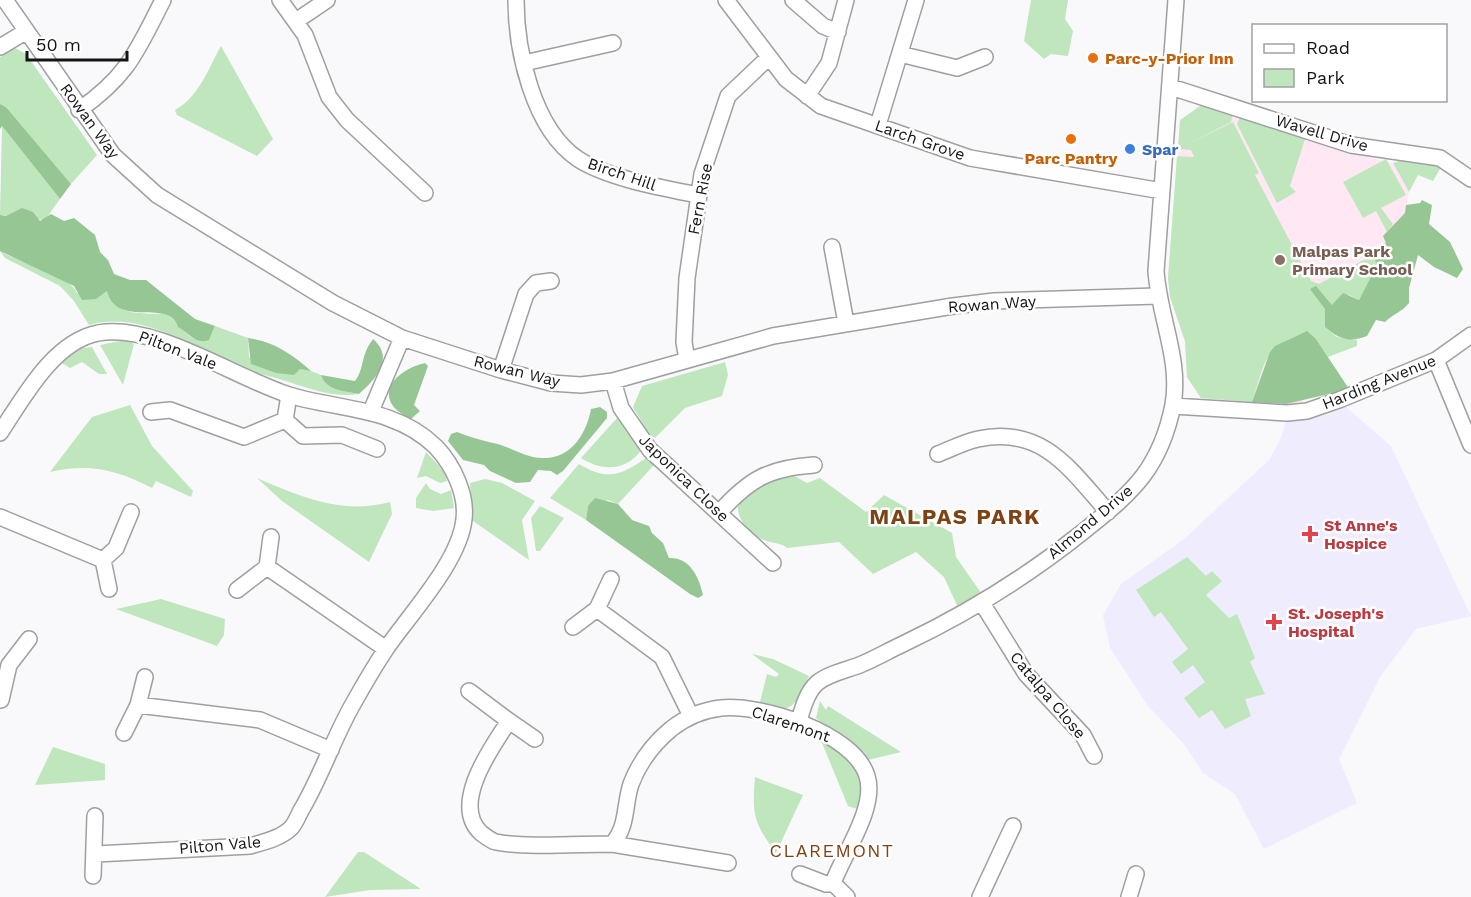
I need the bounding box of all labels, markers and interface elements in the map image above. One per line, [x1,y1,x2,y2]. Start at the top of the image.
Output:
scale bar [27,24,128,62]
legend [1252,24,1447,102]
text: 50 m [36,34,81,55]
text: Road [1306,37,1350,58]
place label: Parc-y-Prior Inn [1105,49,1234,68]
marker: Parc-y-Prior Inn [1086,51,1100,65]
text: Park [1306,67,1345,88]
street label: Rowan Way [56,80,124,163]
street label: Wavell Drive [1273,111,1371,155]
street label: Larch Grove [872,116,968,164]
marker: Parc Pantry [1064,132,1078,146]
place label: Spar [1142,140,1179,159]
marker: Spar [1123,142,1137,156]
place label: Parc Pantry [1024,149,1119,168]
street label: Birch Hill [585,153,659,195]
street label: Fern Rise [684,162,716,236]
place label: Malpas Park Primary School [1292,242,1413,279]
marker: Malpas Park Primary School [1273,253,1287,267]
street label: Rowan Way [947,291,1038,317]
street label: Pilton Vale [136,326,220,374]
street label: Rowan Way [472,351,563,391]
street label: Harding Avenue [1319,351,1439,413]
street label: Japonica Close [635,430,733,526]
street label: Almond Drive [1043,481,1137,563]
district label: MALPAS PARK [869,504,1041,529]
place label: St Anne's Hospice [1324,516,1398,553]
marker: St Anne's Hospice [1301,525,1319,543]
place label: St. Joseph's Hospital [1288,604,1384,641]
marker: St. Joseph's Hospital [1265,613,1283,631]
street label: Catalpa Close [1006,648,1090,742]
street label: Claremont [749,702,833,746]
street label: Pilton Vale [178,832,262,858]
district label: CLAREMONT [770,840,894,861]

